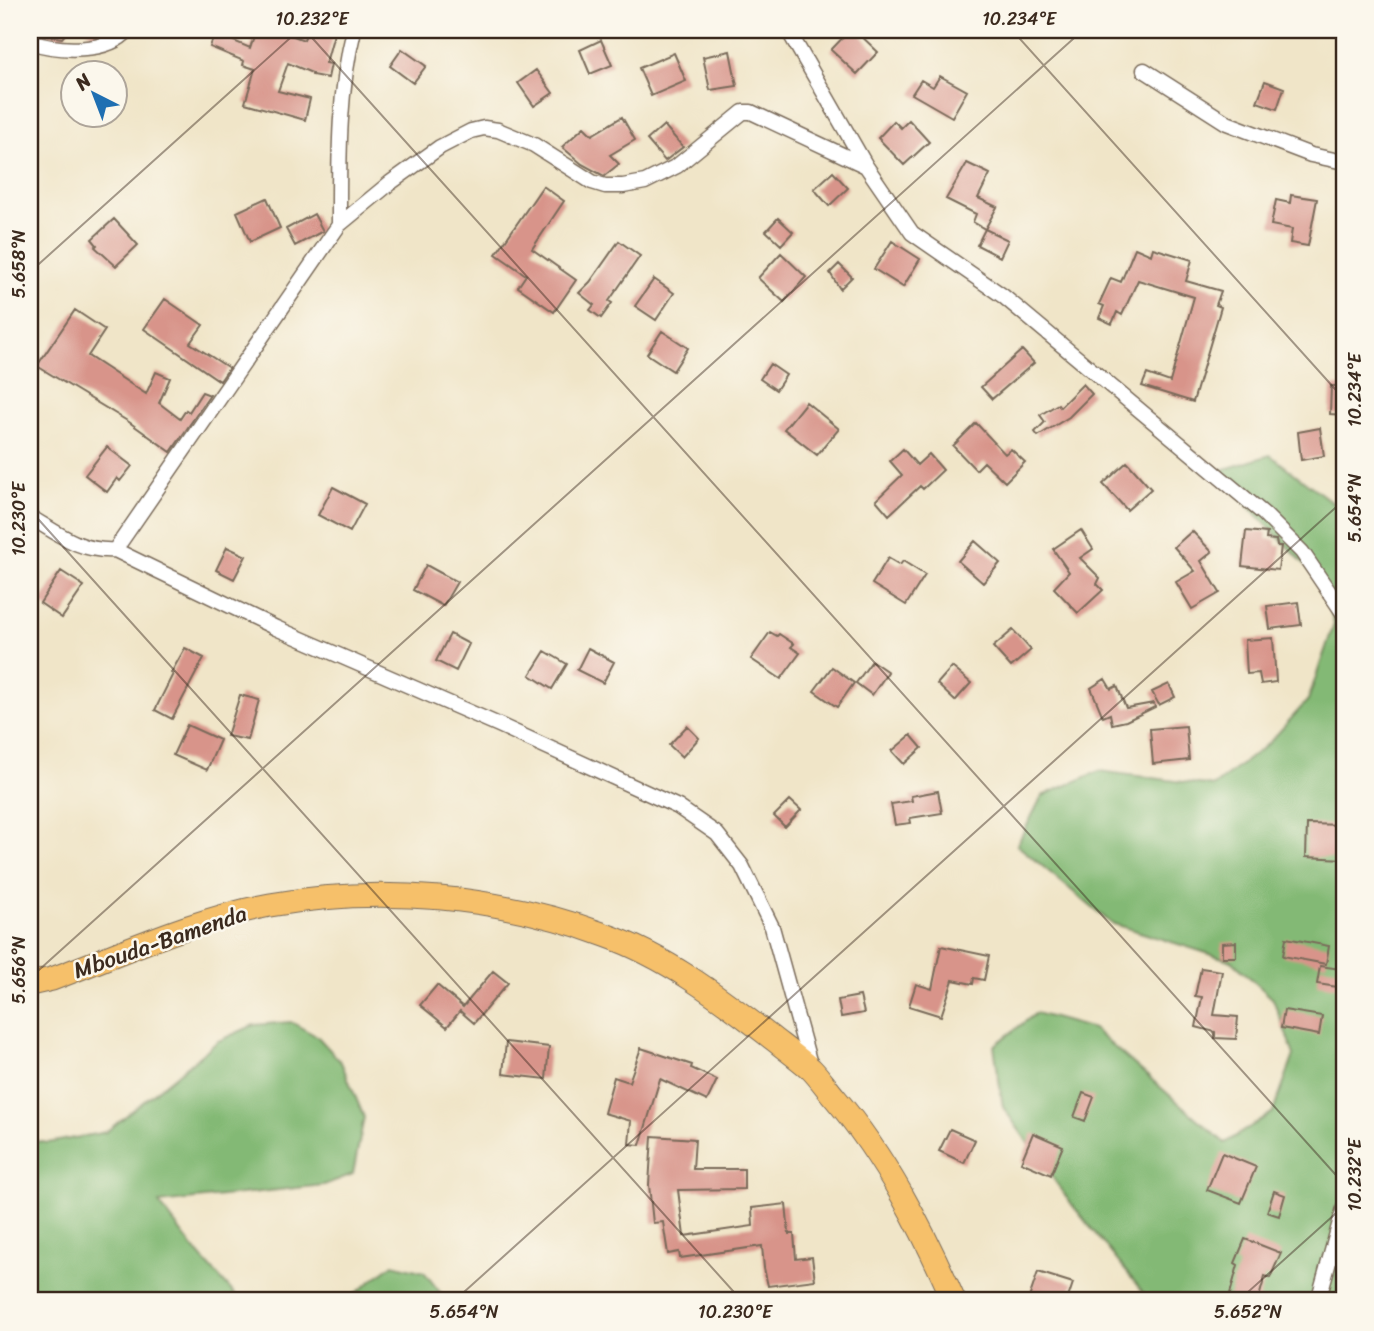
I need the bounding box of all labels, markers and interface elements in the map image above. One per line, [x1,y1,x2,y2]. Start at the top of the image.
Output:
text: 10.232°E [276,3,349,35]
text: 10.234°E [982,3,1057,35]
north arrow [60,60,130,130]
text: N [66,65,100,99]
text: 5.658°N [3,229,35,298]
text: 10.234°E [1339,352,1371,427]
text: 5.654°N [1339,473,1371,543]
text: 10.230°E [3,481,35,556]
street label: Mbouda-Bamenda [68,893,253,991]
text: 5.656°N [3,935,35,1004]
text: 10.232°E [1339,1138,1371,1211]
text: 5.654°N [429,1296,499,1328]
text: 10.230°E [698,1296,773,1328]
text: 5.652°N [1214,1296,1283,1328]

